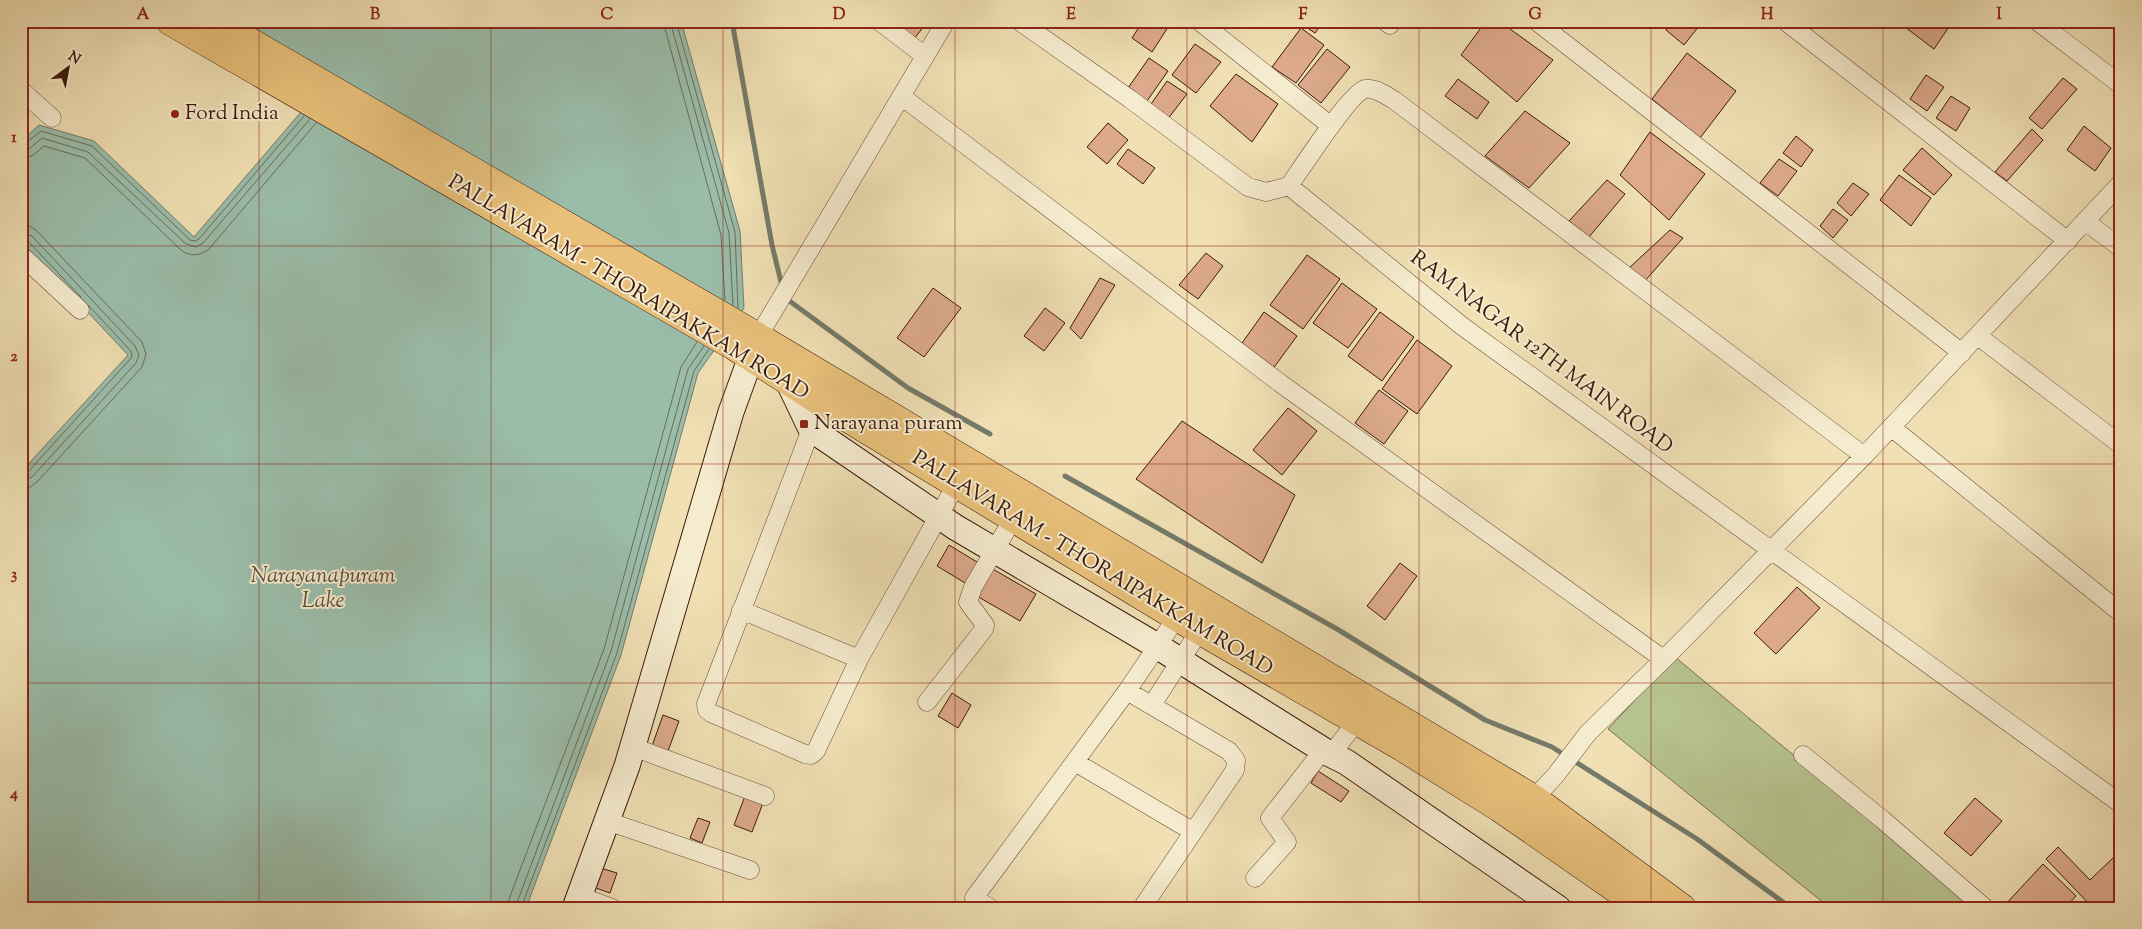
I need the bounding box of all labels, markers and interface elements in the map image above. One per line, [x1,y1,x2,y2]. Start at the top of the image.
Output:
text: A [137,4,150,27]
text: B [370,4,380,27]
text: C [601,4,614,27]
text: D [833,4,846,27]
text: E [1066,4,1076,27]
text: F [1299,4,1308,27]
text: G [1528,4,1542,27]
text: H [1761,4,1774,27]
text: I [1996,4,2002,27]
north arrow [42,42,92,92]
text: N [64,47,84,70]
place label: Ford India [185,99,279,129]
marker: Ford India [169,108,181,120]
text: 1 [11,127,17,150]
street label: PALLAVARAM - THORAIPAKKAM ROAD [442,168,814,408]
street label: RAM NAGAR 12TH MAIN ROAD [1403,244,1679,462]
text: 2 [10,346,18,369]
place label: Narayana puram [814,409,963,439]
marker: Narayana puram [798,418,810,430]
street label: PALLAVARAM - THORAIPAKKAM ROAD [906,444,1278,684]
water label: Narayanapuram Lake [250,561,396,618]
text: 3 [11,564,18,587]
text: 4 [9,783,18,806]

